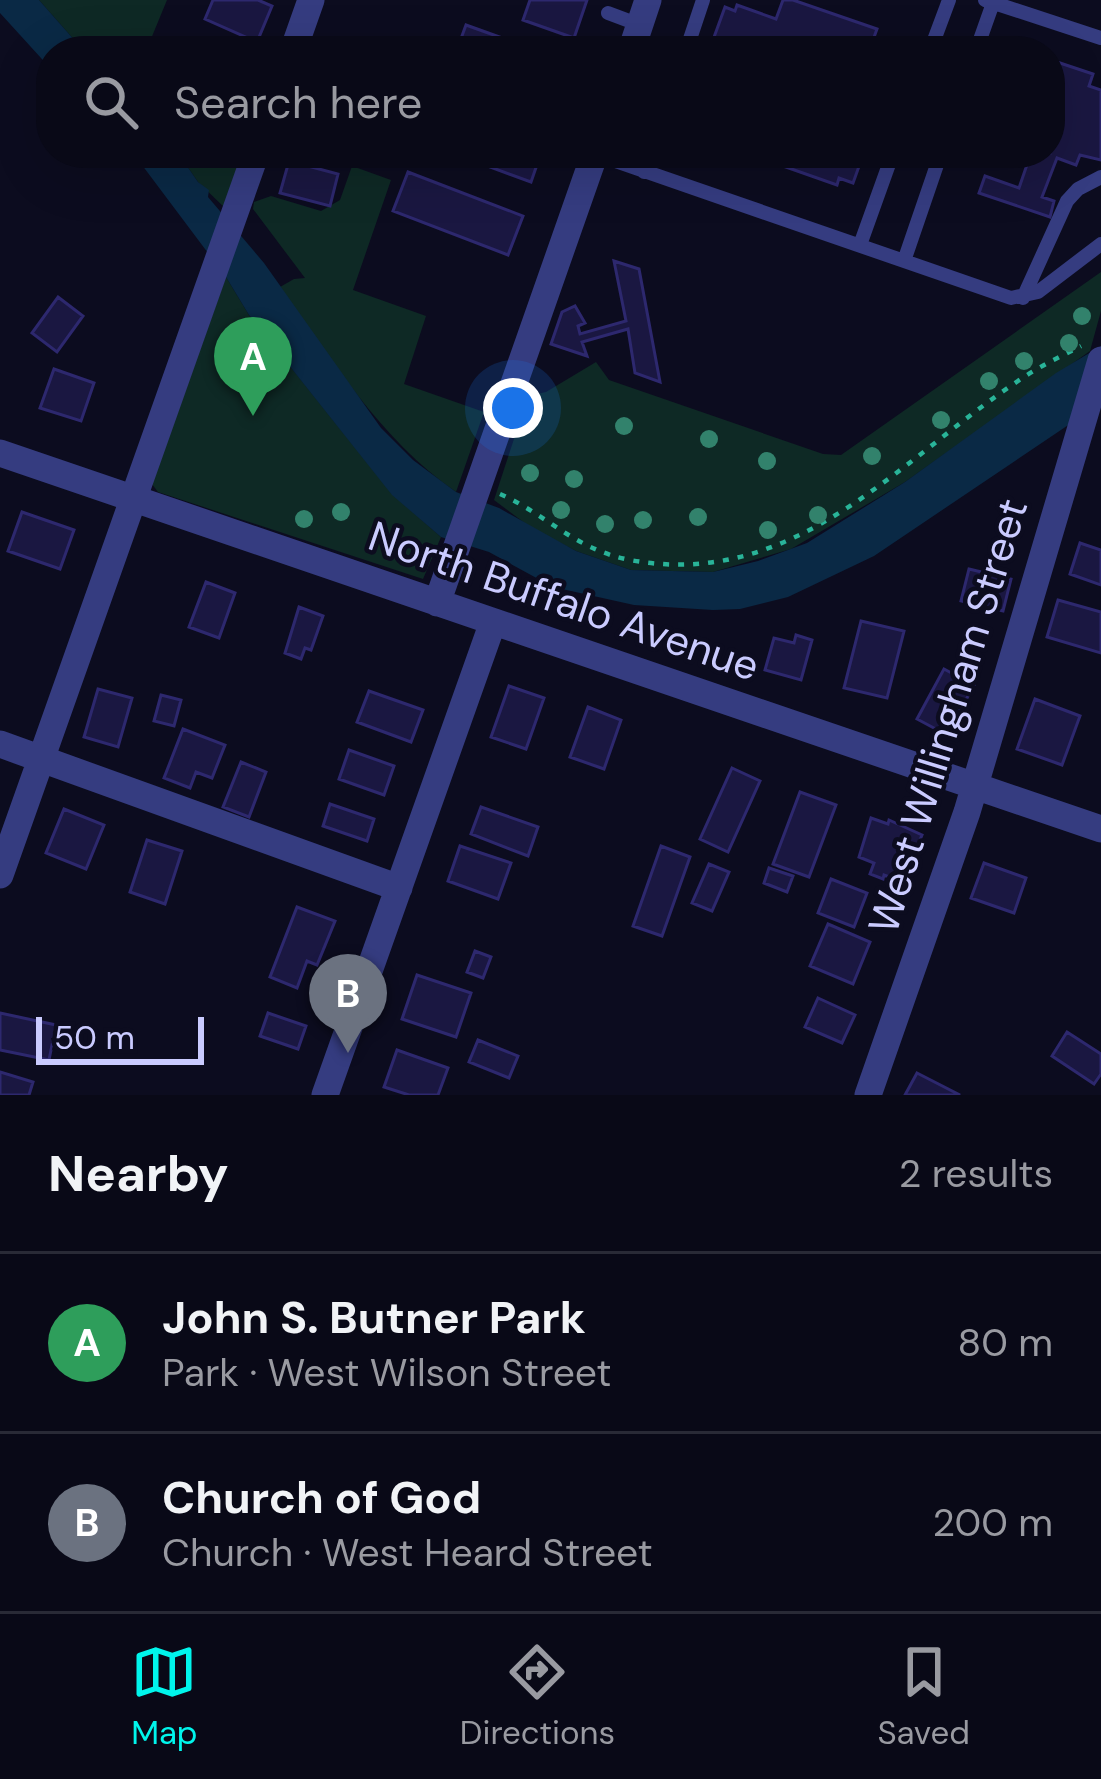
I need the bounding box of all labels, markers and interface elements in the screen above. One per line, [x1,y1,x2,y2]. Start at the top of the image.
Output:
search box [36,36,1065,168]
icon: search [78,69,144,135]
text: Search here [174,73,422,132]
pin: A [214,317,292,416]
your location [483,378,543,438]
street label: West Willingham Street [856,492,1040,940]
street label: North Buffalo Avenue [362,508,766,694]
pin: B [309,954,387,1053]
scale bar [36,1011,204,1064]
text: 50 m [54,1016,135,1059]
text: Nearby [48,1140,229,1207]
text: 2 results [899,1148,1053,1199]
text: John S. Butner Park [162,1288,586,1347]
text: A [73,1317,101,1368]
text: 80 m [957,1317,1053,1368]
text: Park · West Wilson Street [162,1347,612,1398]
text: Church of God [162,1468,481,1527]
text: B [75,1497,99,1548]
text: 200 m [932,1497,1053,1548]
text: Church · West Heard Street [162,1527,653,1578]
tab: Map [131,1639,198,1754]
tab: Directions [460,1639,615,1754]
tab: Saved [877,1639,970,1754]

